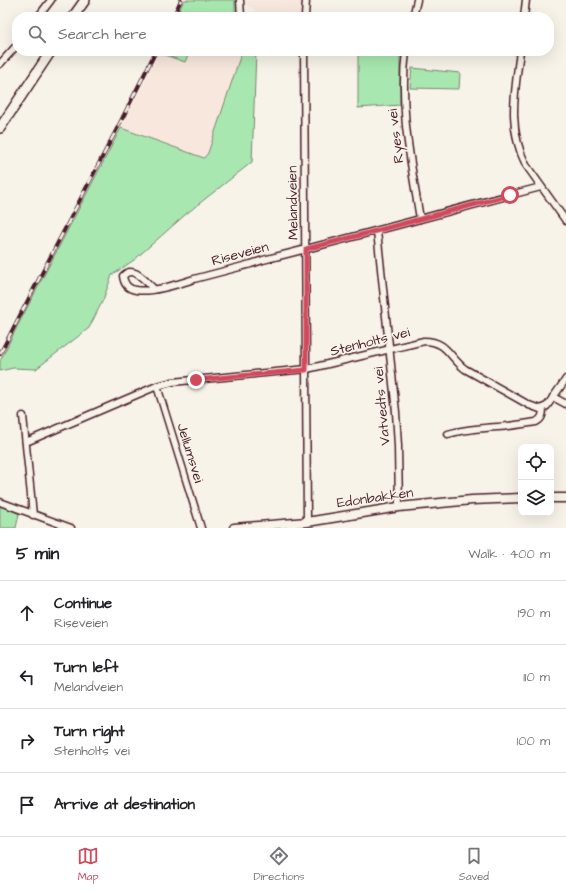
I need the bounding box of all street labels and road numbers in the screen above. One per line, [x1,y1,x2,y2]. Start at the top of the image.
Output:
street label: Ryes vei [383,108,409,164]
street label: Melandveien [282,166,304,240]
street label: Riseveien [209,237,271,271]
street label: Stenholts vei [328,322,412,362]
street label: Vatvedts vei [369,366,395,446]
street label: Jellumsvei [171,421,209,485]
street label: Edonbakken [335,483,415,513]

